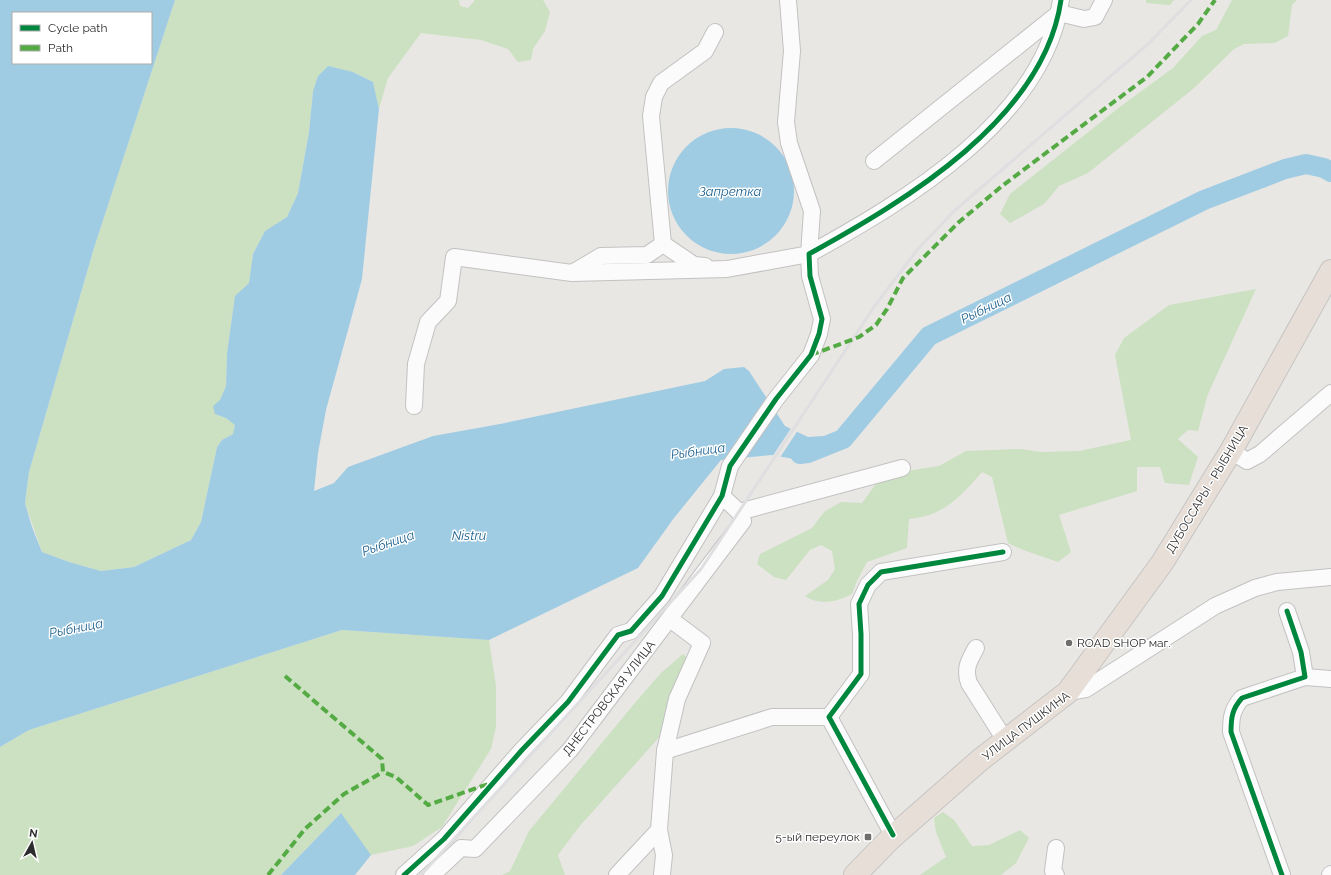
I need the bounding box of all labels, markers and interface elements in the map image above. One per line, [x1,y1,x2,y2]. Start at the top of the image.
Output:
legend [12,12,152,64]
text: Cycle path [48,21,107,35]
text: Path [48,41,73,55]
water label: Запретка [699,184,762,199]
water label: Рыбница [958,289,1014,327]
street label: ДУБОССАРЫ - РЫБНИЦА [1163,422,1251,556]
water label: Рыбница [670,440,726,462]
water label: Рыбница [360,527,416,559]
water label: Nistru [452,528,486,543]
water label: Рыбница [48,615,104,641]
place label: ROAD SHOP маг. [1077,636,1171,650]
street label: ДНЕСТРОВСКАЯ УЛИЦА [560,638,658,758]
marker: ROAD SHOP маг. [1064,638,1074,648]
street label: УЛИЦА ПУШКИНА [980,689,1072,763]
north arrow [12,823,52,863]
text: N [28,827,38,841]
place label: 5-ый переулок [775,830,860,844]
marker: 5-ый переулок [863,832,873,842]

